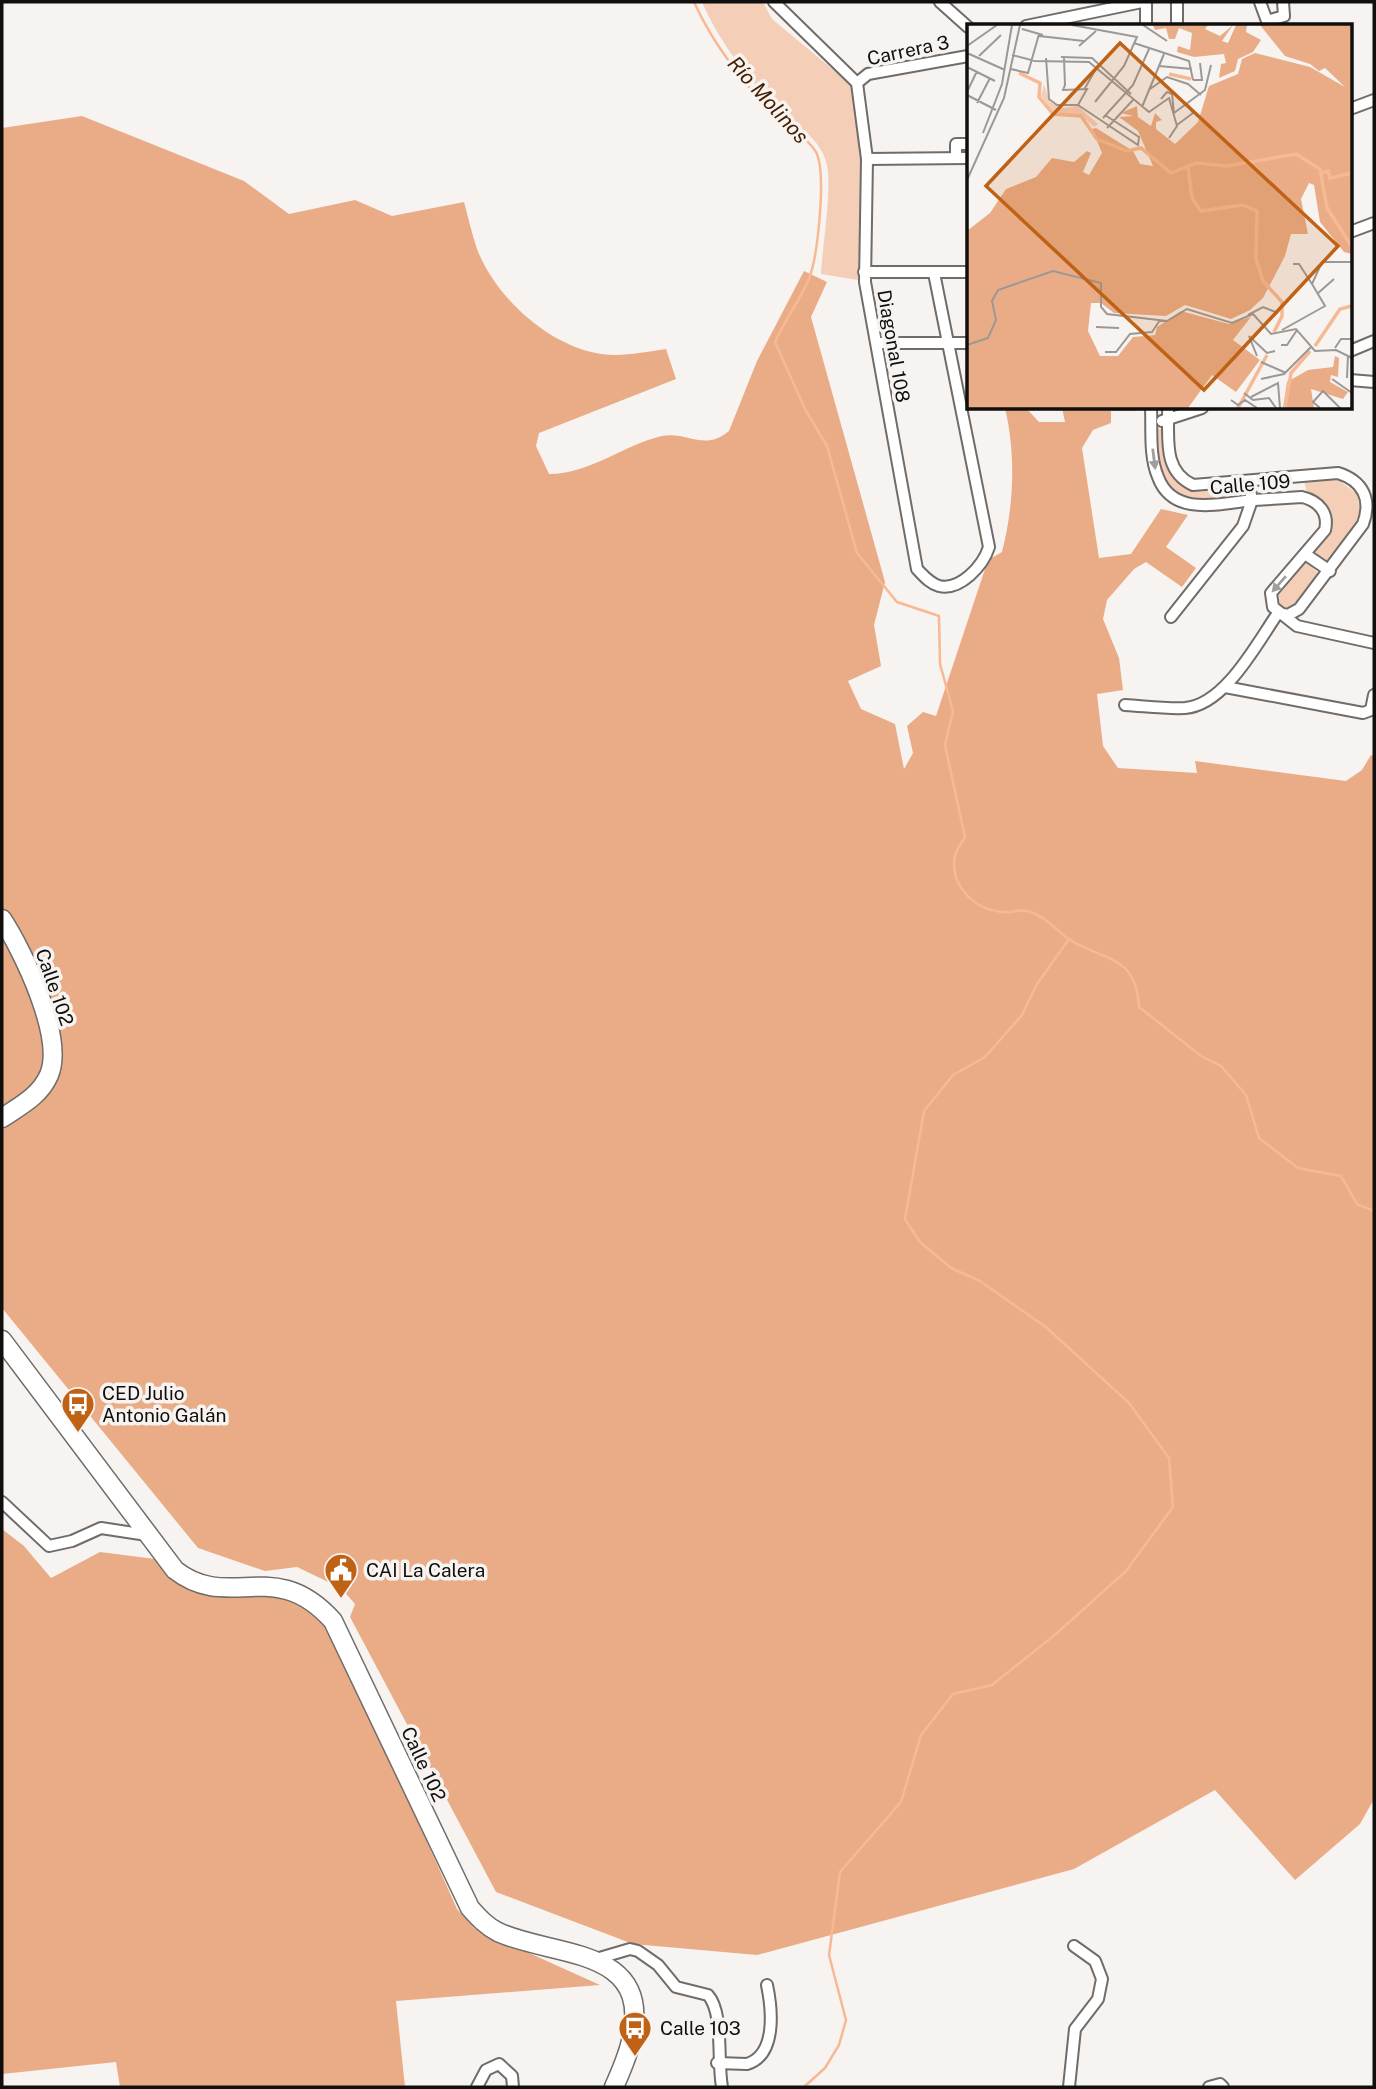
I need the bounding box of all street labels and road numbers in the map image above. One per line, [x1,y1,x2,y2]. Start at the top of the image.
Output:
street label: Carrera 3 [865,31,951,69]
street label: Diagonal 108 [873,288,915,404]
street label: Calle 109 [1209,470,1291,498]
street label: Calle 102 [32,946,78,1028]
street label: Calle 102 [397,1723,451,1805]

